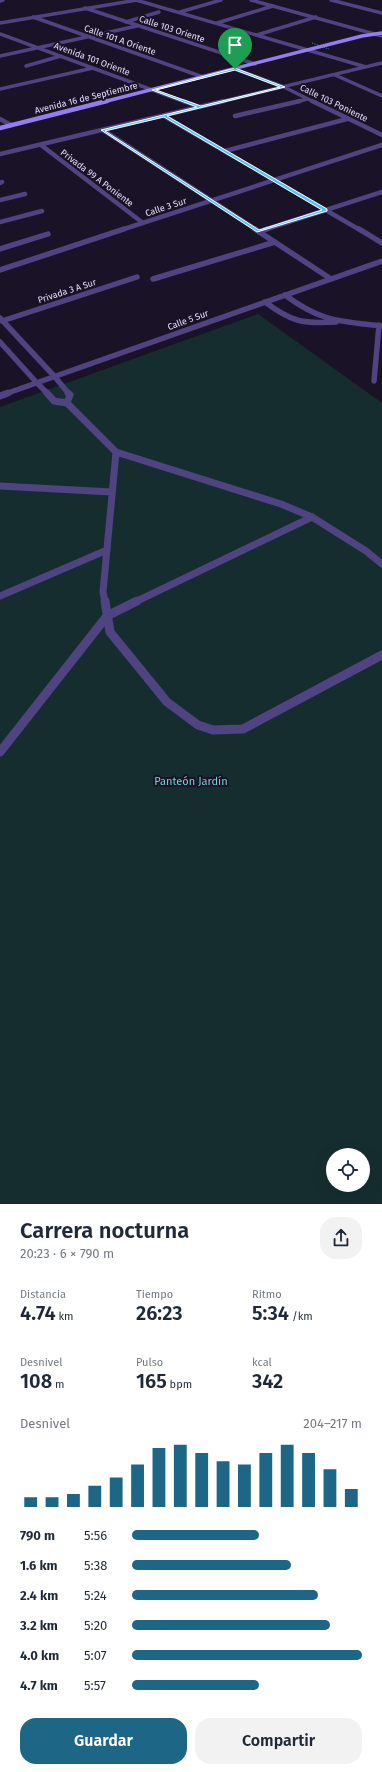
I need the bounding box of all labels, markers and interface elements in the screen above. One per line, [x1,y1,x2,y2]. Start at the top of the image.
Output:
street label: Calle 103 Oriente [138,14,206,44]
street label: Calle 101 A Oriente [83,23,157,57]
pin [218,28,252,69]
icon: arrive [224,34,246,56]
street label: Avenida 101 Oriente [53,41,132,77]
street label: Avenida 16 de Septiembre [34,80,139,116]
street label: Calle 103 Poniente [298,82,370,124]
street label: Privada 99 A Poniente [59,147,135,209]
street label: Calle 3 Sur [144,195,188,218]
street label: Privada 3 A Sur [36,277,98,305]
street label: Calle 5 Sur [166,308,210,332]
park label: Panteón Jardín [154,775,228,788]
map controls [326,1148,370,1192]
button: locate [326,1148,370,1192]
text: Carrera nocturna [20,1217,189,1244]
button: share [320,1217,362,1259]
text: 20:23 · 6 × 790 m [20,1246,114,1261]
text: Distancia [20,1288,66,1301]
text: Tiempo [136,1288,173,1301]
text: Ritmo [252,1288,282,1301]
text: 4.74 [20,1301,56,1325]
text: 26:23 [136,1301,183,1325]
text: 5:34 [252,1301,289,1325]
text: km [56,1310,74,1323]
text: /km [289,1310,313,1323]
text: Desnivel [20,1356,62,1369]
text: Pulso [136,1356,163,1369]
text: kcal [252,1356,272,1369]
text: 108 [20,1369,52,1393]
text: 165 [136,1369,167,1393]
text: 342 [252,1369,283,1393]
text: m [52,1378,65,1391]
text: bpm [167,1378,192,1391]
text: Desnivel [20,1416,70,1431]
text: 204–217 m [303,1416,362,1431]
text: 790 m [20,1528,55,1543]
text: 5:56 [84,1528,107,1543]
text: 1.6 km [20,1558,58,1573]
text: 5:38 [84,1558,107,1573]
text: 2.4 km [20,1588,58,1603]
text: 5:24 [84,1588,107,1603]
text: 3.2 km [20,1618,58,1633]
text: 5:20 [84,1618,107,1633]
text: 4.0 km [20,1648,59,1663]
text: 5:07 [84,1648,106,1663]
text: 4.7 km [20,1678,58,1693]
text: 5:57 [84,1678,106,1693]
button: Guardar [20,1718,187,1764]
button: Compartir [195,1718,362,1764]

